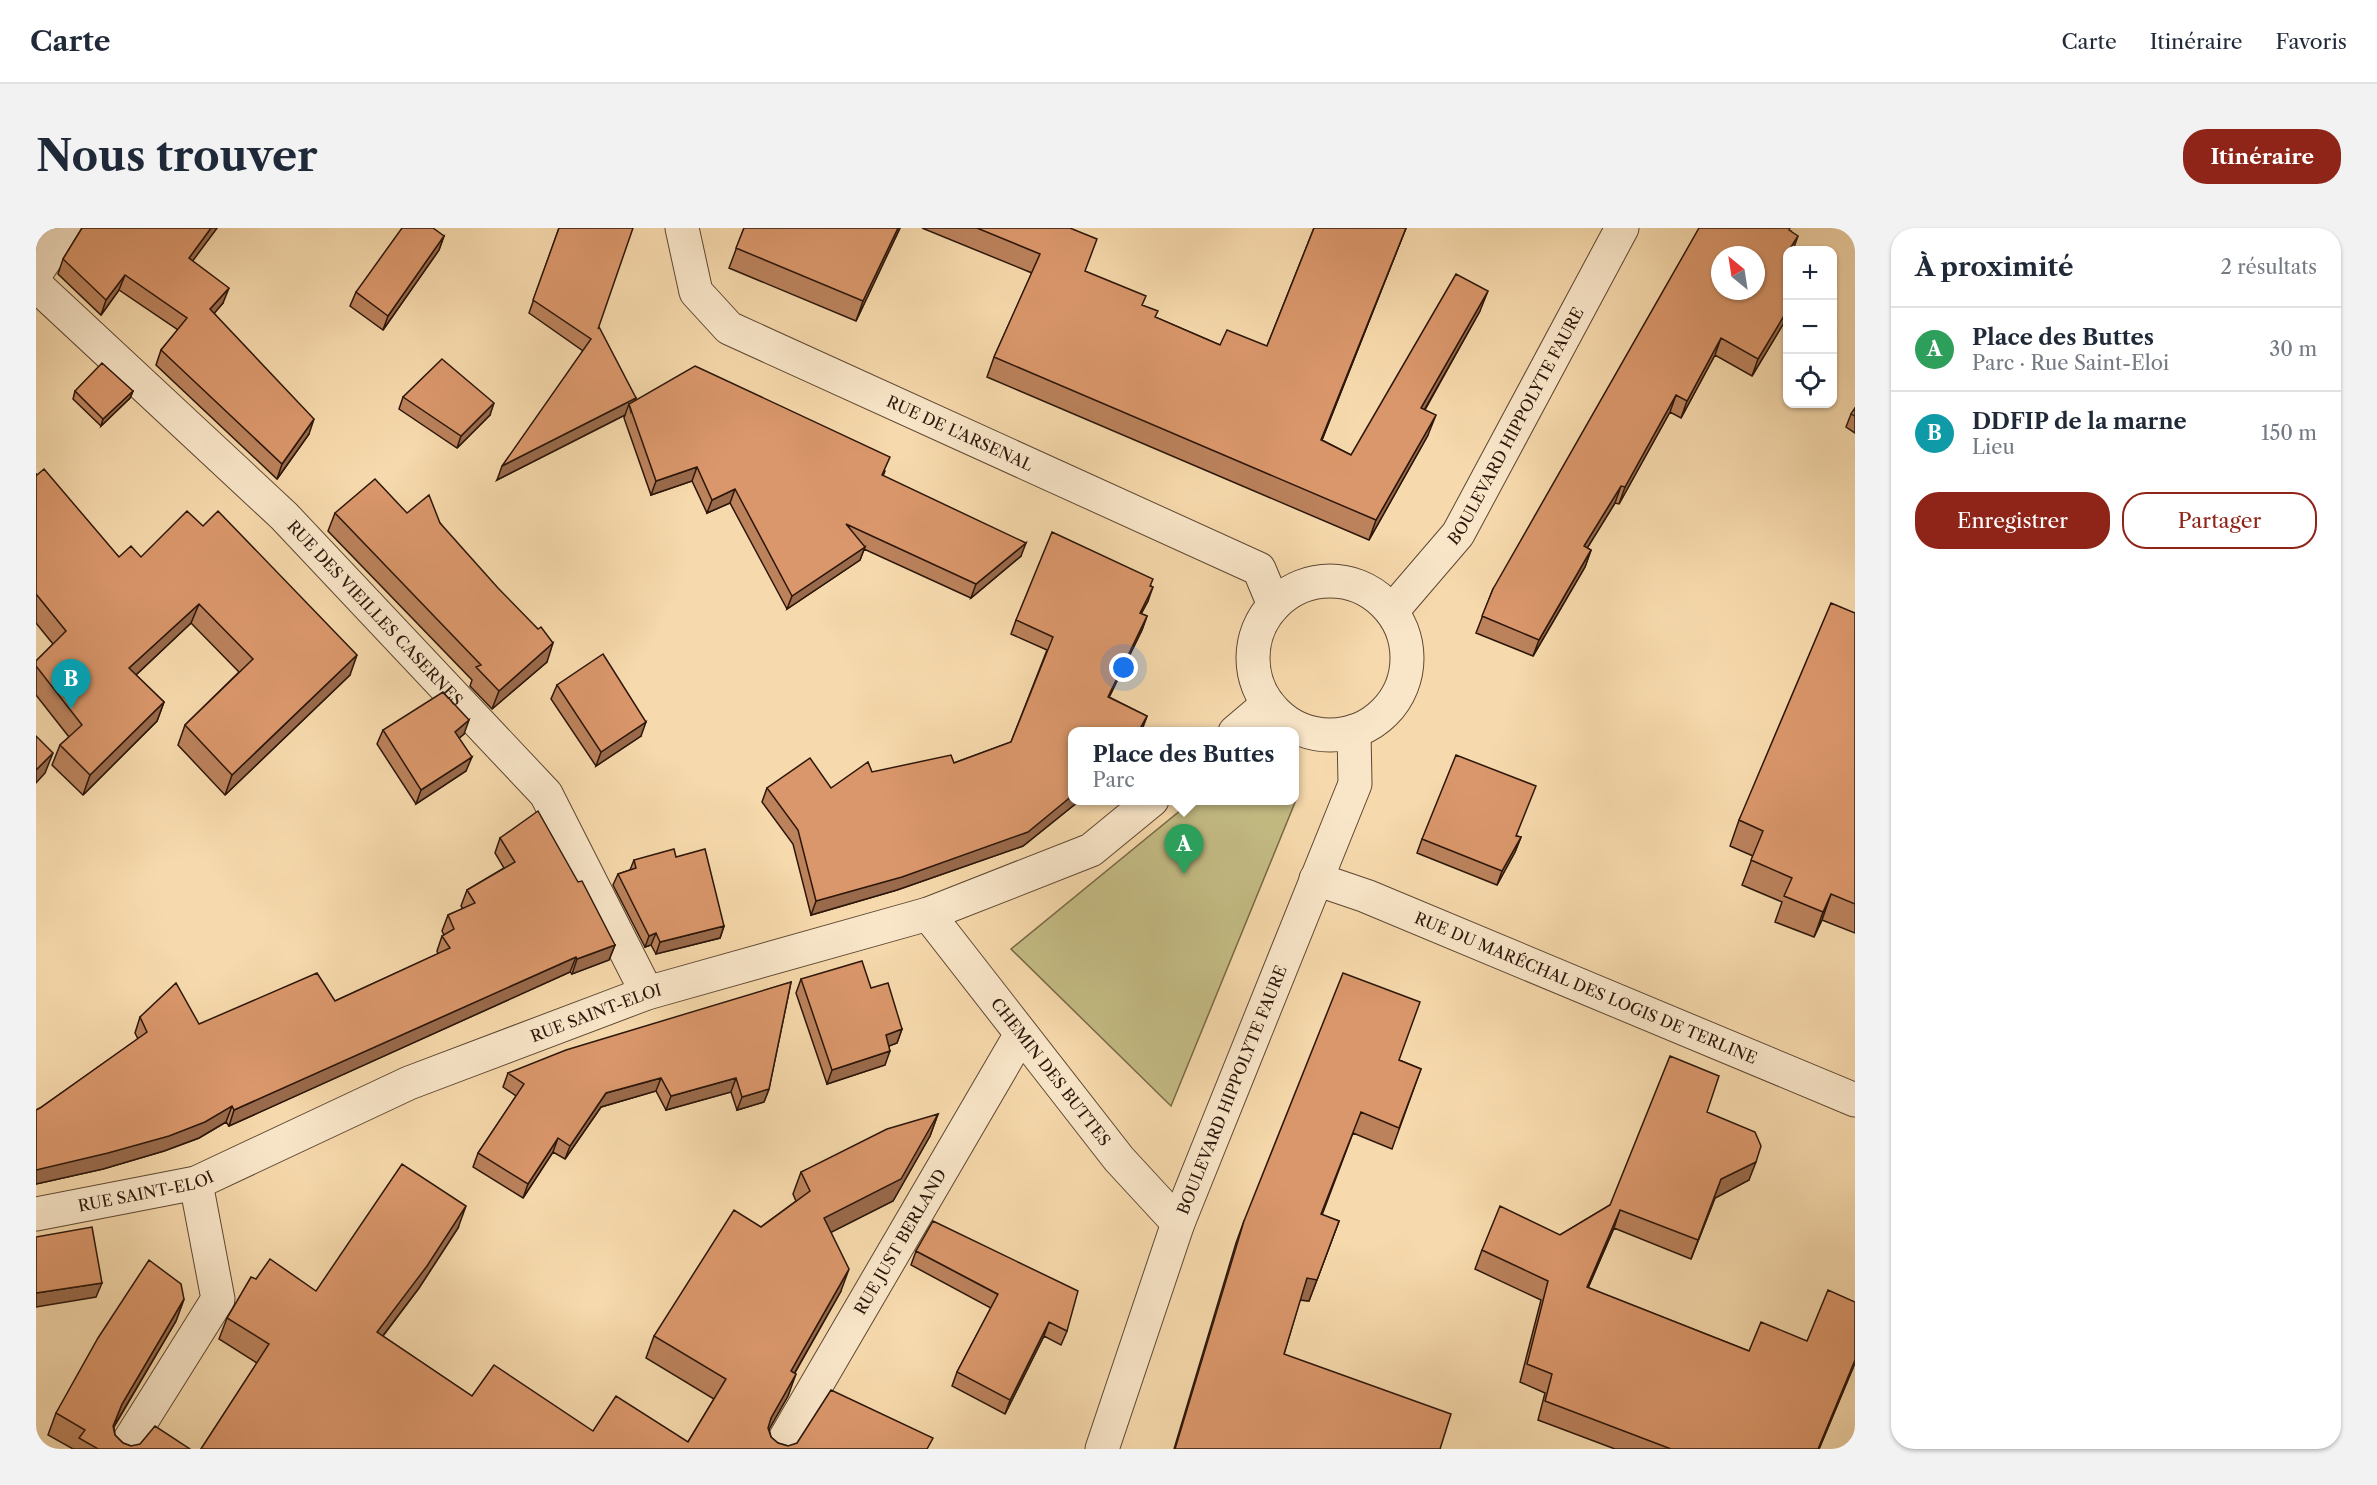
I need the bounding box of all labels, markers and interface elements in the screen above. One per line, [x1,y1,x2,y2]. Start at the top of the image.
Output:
text: Carte [30,24,110,58]
text: Carte [2061,29,2117,54]
text: Itinéraire [2150,29,2243,54]
text: Favoris [2276,29,2347,54]
button: Itinéraire [2183,129,2341,184]
text: Nous trouver [36,130,318,182]
north arrow [1711,246,1765,300]
map controls [1783,246,1837,408]
button: + [1783,246,1837,300]
text: À proximité [1915,251,2074,283]
text: 2 résultats [2220,255,2317,279]
button: − [1783,300,1837,354]
street label: BOULEVARD HIPPOLYTE FAURE [1443,304,1588,549]
text: Place des Buttes [1972,324,2154,351]
text: A [1927,337,1942,361]
text: 30 m [2269,337,2317,361]
text: Parc · Rue Saint-Eloi [1972,351,2169,375]
button: locate [1783,354,1837,408]
street label: RUE DE L'ARSENAL [884,391,1037,475]
text: DDFIP de la marne [1972,408,2187,435]
text: B [1927,421,1942,445]
text: 150 m [2261,421,2317,445]
text: Lieu [1972,435,2015,459]
button: Enregistrer [1915,492,2110,549]
button: Partager [2122,492,2317,549]
street label: RUE DES VIEILLES CASERNES [283,516,467,710]
your location [1109,653,1138,682]
pin: B [51,660,90,709]
popup [1068,727,1299,805]
text: Place des Buttes [1093,741,1274,768]
text: Parc [1093,768,1135,792]
pin: A [1164,824,1204,874]
street label: RUE DU MARÉCHAL DES LOGIS DE TERLINE [1412,907,1760,1068]
street label: BOULEVARD HIPPOLYTE FAURE [1173,962,1291,1217]
street label: RUE SAINT-ELOI [528,979,664,1046]
street label: CHEMIN DES BUTTES [987,994,1115,1150]
street label: RUE JUST BERLAND [850,1165,950,1318]
street label: RUE SAINT-ELOI [76,1166,217,1216]

